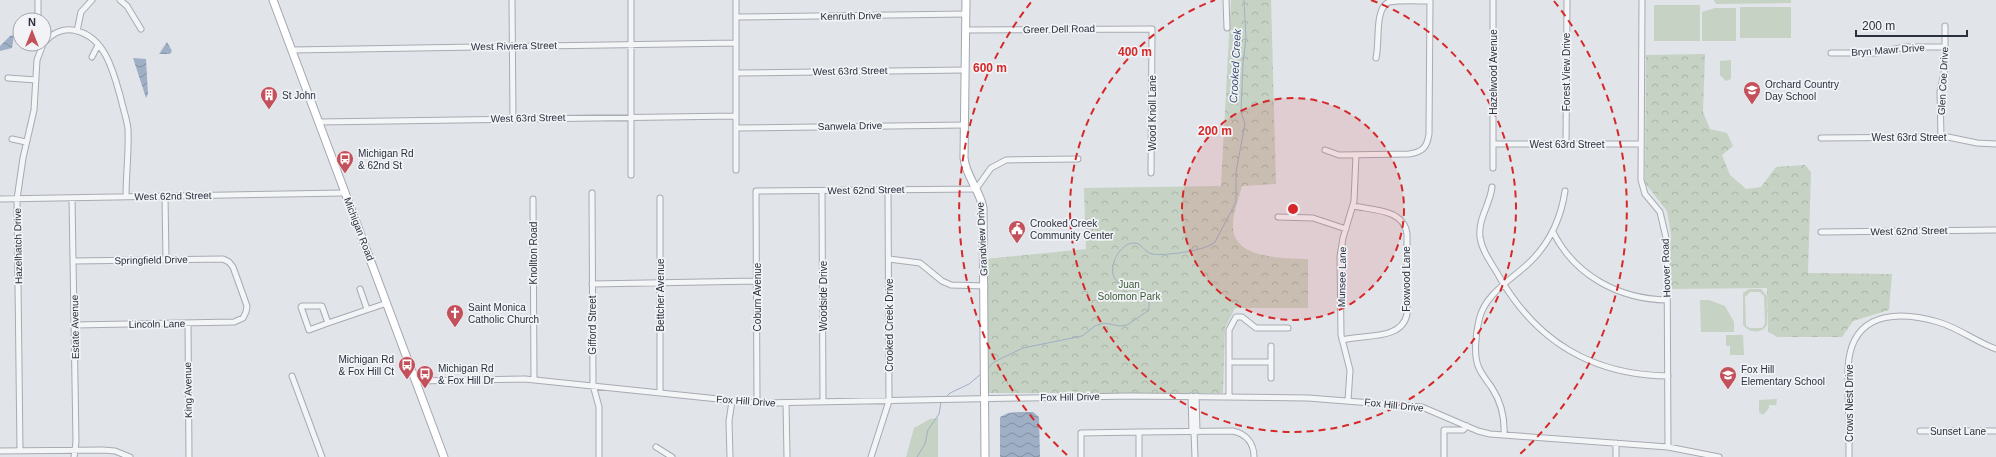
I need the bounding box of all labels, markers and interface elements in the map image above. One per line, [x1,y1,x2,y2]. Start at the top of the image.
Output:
street label: Kenruth Drive [820,10,882,22]
north arrow [12,12,52,52]
scale bar [1856,12,1967,38]
text: N [28,16,36,28]
text: 200 m [1862,19,1895,33]
street label: Greer Dell Road [1023,23,1095,35]
water label: Crooked Creek [1227,28,1243,103]
street label: Hazelwood Avenue [1488,29,1499,115]
street label: Forest View Drive [1561,32,1572,111]
street label: West Riviera Street [471,40,557,52]
street label: Bryn Mawr Drive [1851,42,1926,58]
text: 400 m [1118,45,1152,59]
street label: Glen Coe Drive [1936,46,1950,115]
text: 600 m [973,61,1007,75]
street label: West 63rd Street [812,65,888,77]
street label: Wood Knoll Lane [1147,75,1158,151]
place label: Orchard Country Day School [1765,79,1839,102]
school or university icon: Orchard Country Day School [1742,80,1762,105]
building icon: St John [259,85,279,110]
place label: St John [282,90,316,101]
street label: West 63rd Street [490,112,566,124]
street label: Sanwela Drive [818,120,883,132]
text: 200 m [1198,124,1232,138]
street label: West 63rd Street [1872,132,1947,143]
street label: West 63rd Street [1530,139,1605,150]
place label: Michigan Rd & 62nd St [358,148,414,171]
bus stop icon: Michigan Rd & 62nd St [335,149,355,174]
street label: West 62nd Street [827,184,905,196]
street label: West 62nd Street [134,190,212,202]
street label: Michigan Road [342,196,376,262]
street label: Grandview Drive [975,201,989,276]
centre of rings [1286,202,1300,216]
street label: Hazelhatch Drive [12,207,24,284]
place label: Crooked Creek Community Center [1030,218,1114,241]
public building icon: Crooked Creek Community Center [1007,219,1027,244]
street label: Knollton Road [528,222,539,284]
street label: West 62nd Street [1870,225,1948,237]
street label: Hoover Road [1659,238,1673,298]
street label: Munsee Lane [1336,246,1348,307]
street label: Foxwood Lane [1401,246,1412,312]
street label: Springfield Drive [114,254,188,266]
street label: Bettcher Avenue [655,258,666,332]
street label: Woodside Drive [818,260,829,331]
street label: Coburn Avenue [752,262,763,331]
street label: Crooked Creek Drive [884,278,895,372]
park label: Juan Solomon Park [1098,279,1161,302]
street label: Estate Avenue [69,294,81,359]
street label: Gifford Street [587,295,598,355]
place label: Saint Monica Catholic Church [468,302,539,325]
church icon: Saint Monica Catholic Church [445,303,465,328]
street label: Lincoln Lane [129,318,186,330]
place label: Michigan Rd & Fox Hill Ct [338,354,394,377]
bus stop icon: Michigan Rd & Fox Hill Ct [397,355,417,380]
street label: King Avenue [182,361,194,418]
place label: Michigan Rd & Fox Hill Dr [438,363,495,386]
bus stop icon: Michigan Rd & Fox Hill Dr [415,364,435,389]
place label: Fox Hill Elementary School [1741,364,1825,387]
street label: Crows Nest Drive [1844,364,1855,442]
school or university icon: Fox Hill Elementary School [1718,365,1738,390]
street label: Fox Hill Drive [1040,391,1100,403]
street label: Fox Hill Drive [716,393,776,409]
street label: Fox Hill Drive [1364,396,1425,414]
street label: Sunset Lane [1930,426,1987,437]

